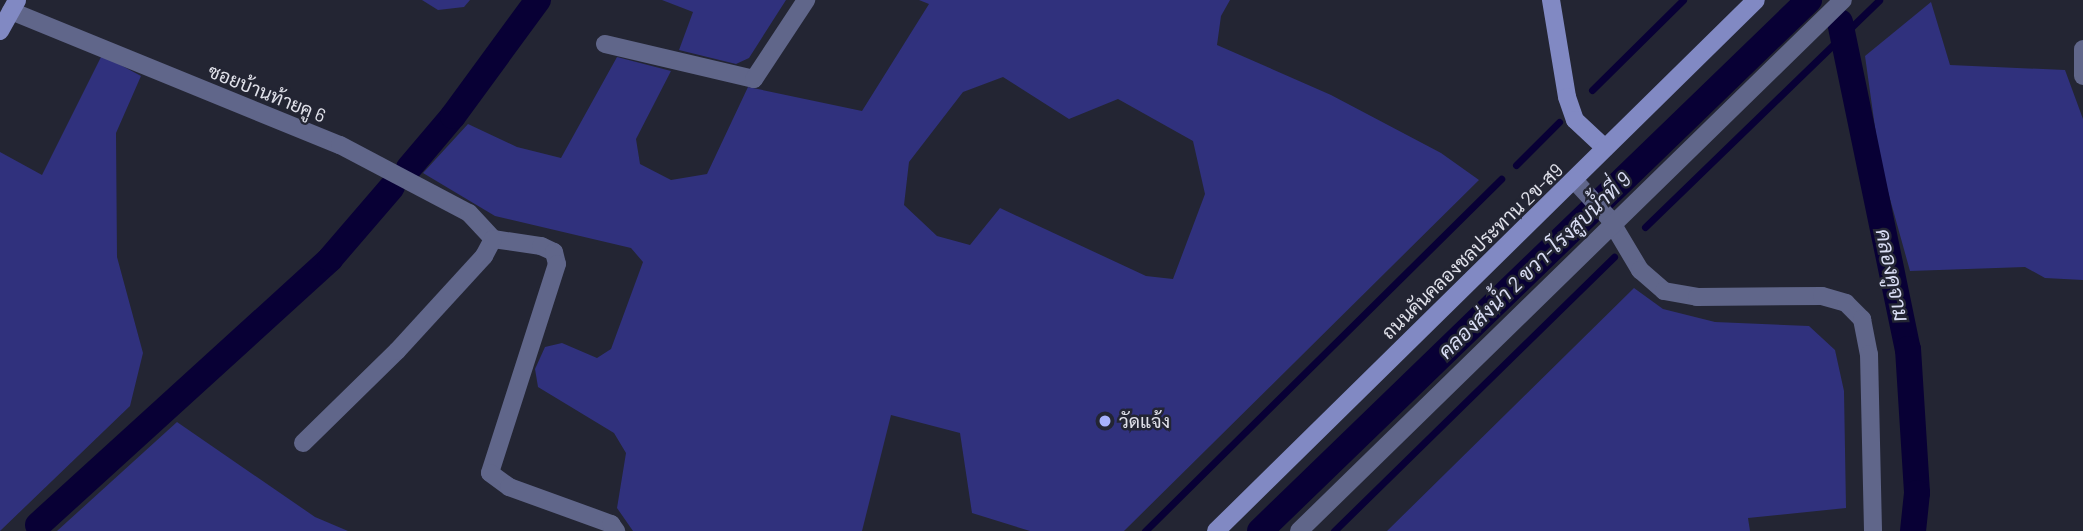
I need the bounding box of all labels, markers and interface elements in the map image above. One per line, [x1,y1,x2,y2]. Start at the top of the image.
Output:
street label: ซอยบ้านท้ายคู 6 [205,59,329,127]
street label: ถนนคันคลองชลประทาน 2ข-ส9 [1377,158,1567,344]
water label: คลองส่งน้ำ 2 ขวา-โรงสูบน้ำที่ 9 [1432,166,1636,364]
water label: คลองคูจาม [1871,226,1915,324]
place label: วัดแจ้ง [1119,410,1170,432]
marker: วัดแจ้ง [1097,413,1113,429]

